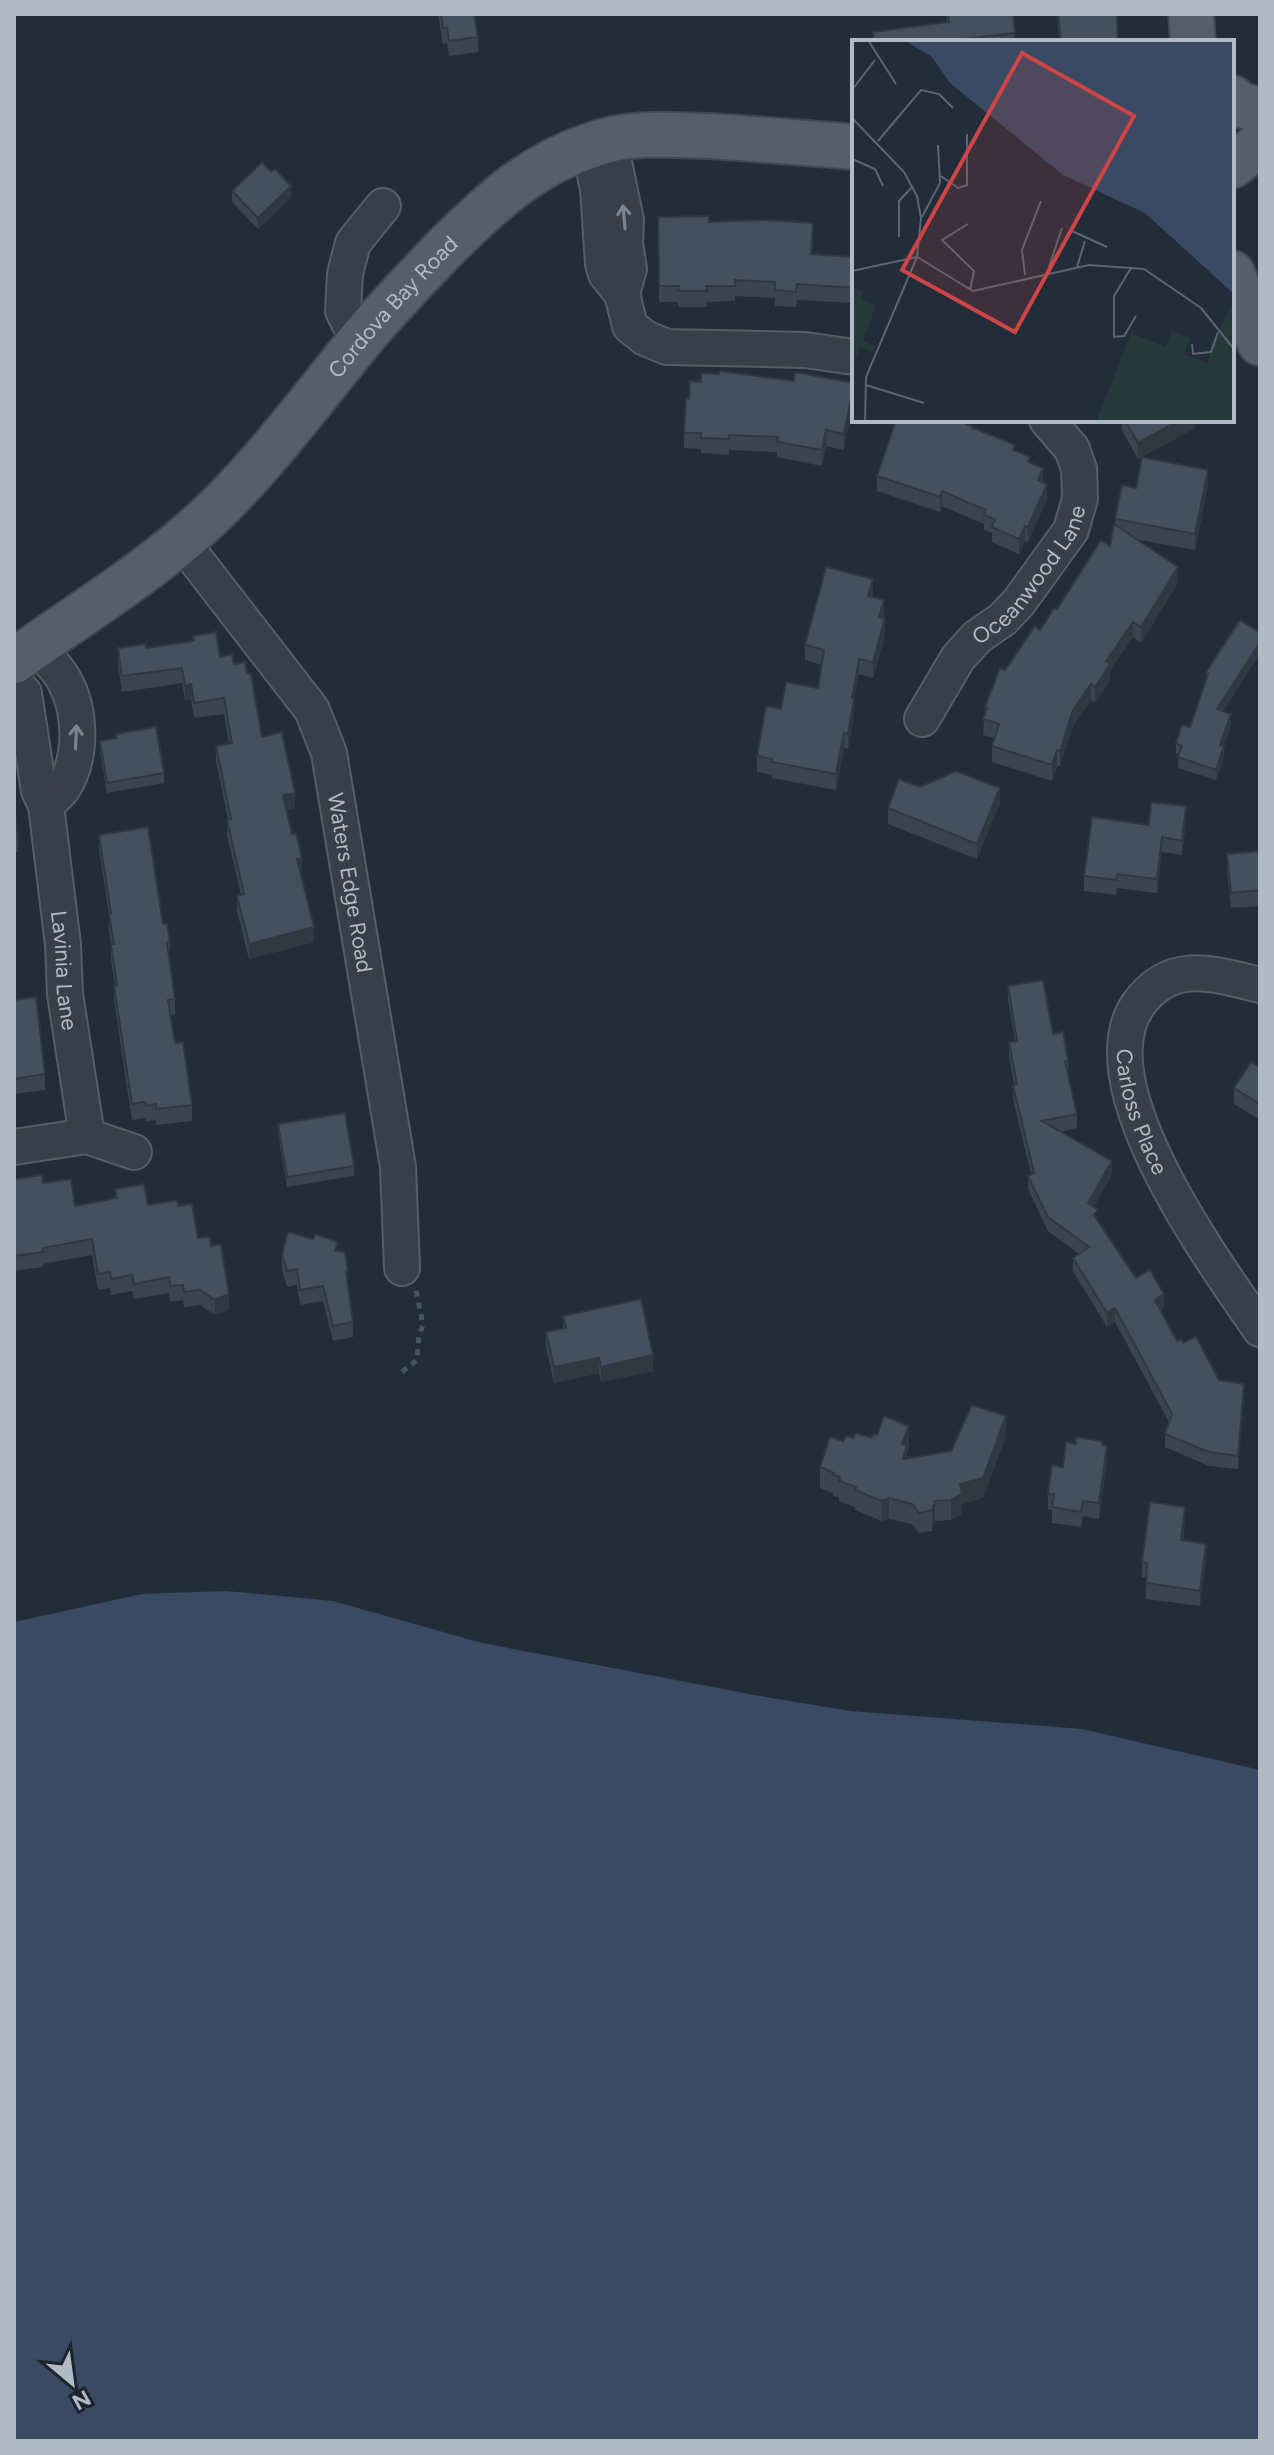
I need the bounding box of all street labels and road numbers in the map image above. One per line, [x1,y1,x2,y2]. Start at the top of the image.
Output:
street label: Cordova Bay Road [322,230,463,383]
street label: Oceanwood Lane [967,502,1091,650]
street label: Waters Edge Road [322,791,379,974]
street label: Lavinia Lane [45,909,84,1032]
street label: Carloss Place [1111,1048,1174,1179]

